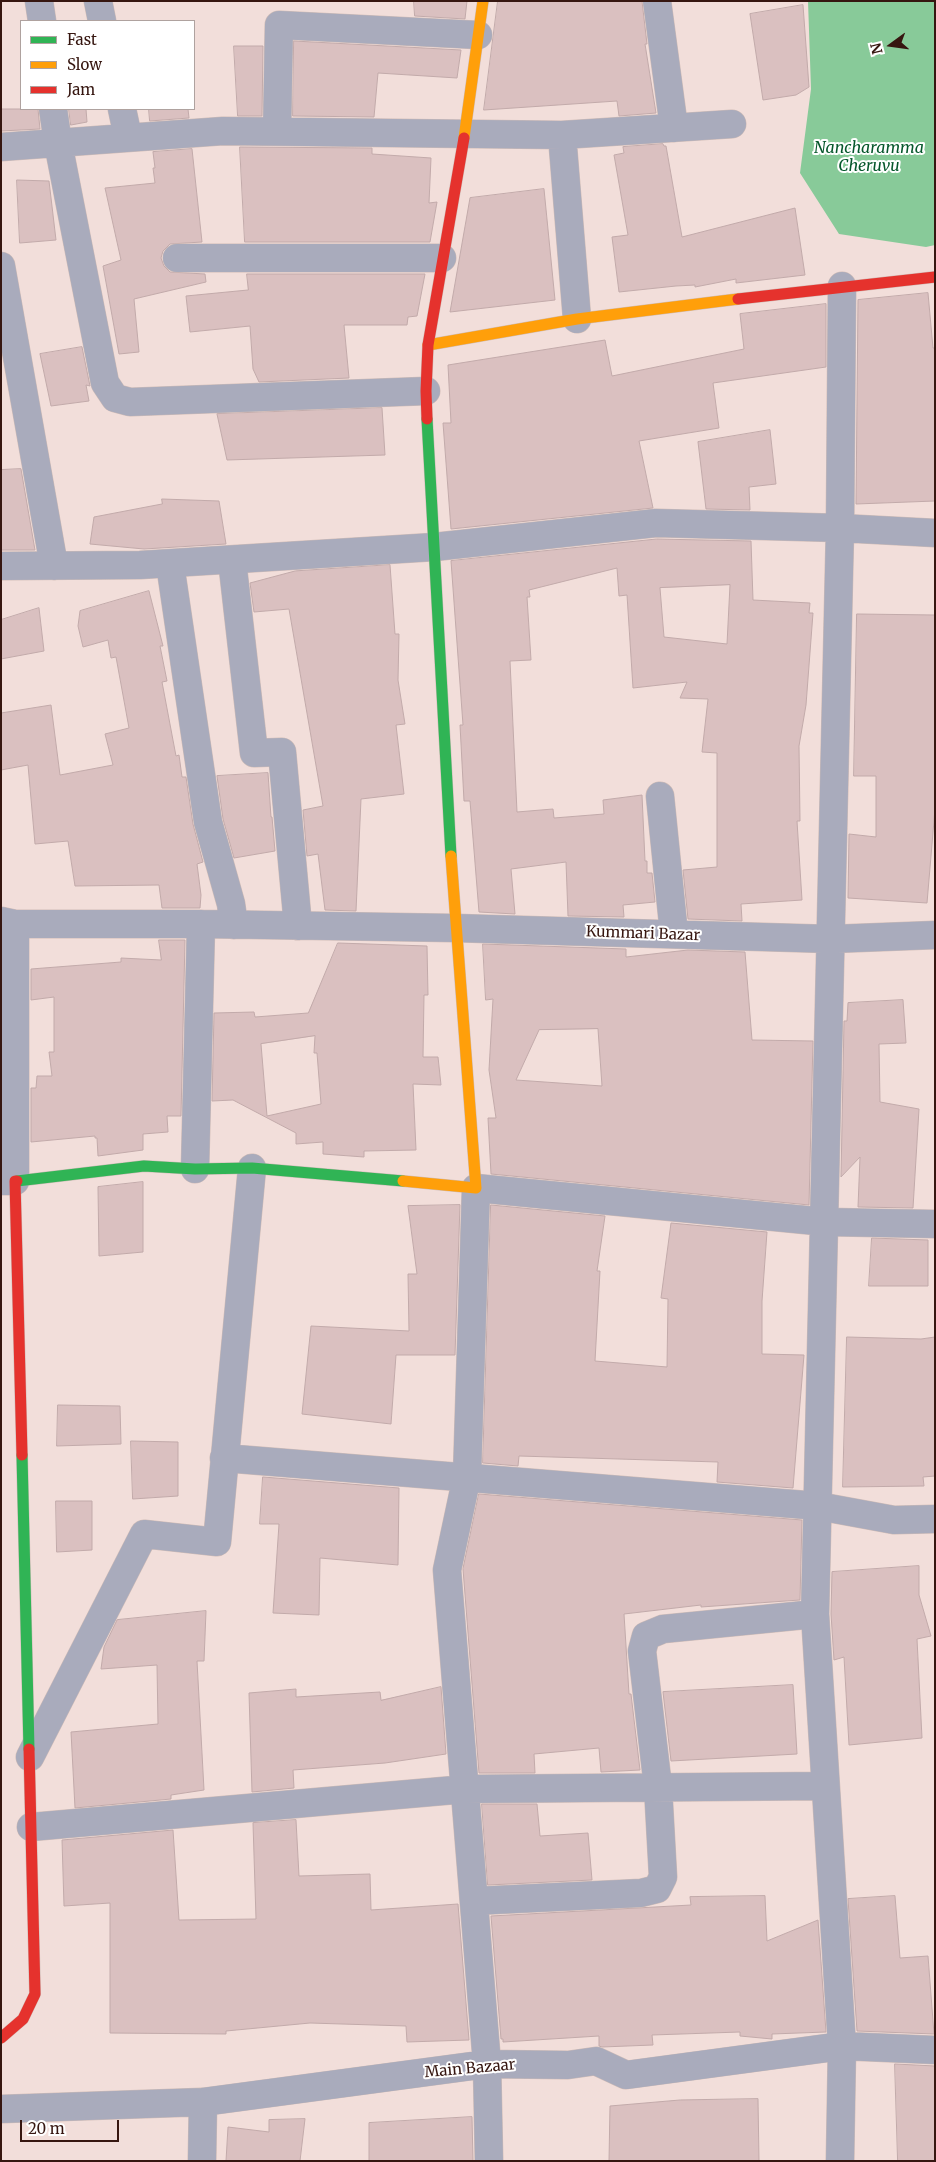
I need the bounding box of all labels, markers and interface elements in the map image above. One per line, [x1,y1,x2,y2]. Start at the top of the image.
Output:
legend [20,20,195,110]
north arrow [866,20,916,70]
text: Fast [67,30,97,49]
text: N [866,41,887,56]
text: Slow [67,55,102,74]
text: Jam [67,80,95,99]
water label: Nancharamma Cheruvu [814,138,924,176]
street label: Kummari Bazar [585,923,701,945]
street label: Main Bazaar [424,2056,516,2082]
scale bar [22,2110,121,2142]
text: 20 m [28,2119,65,2138]

